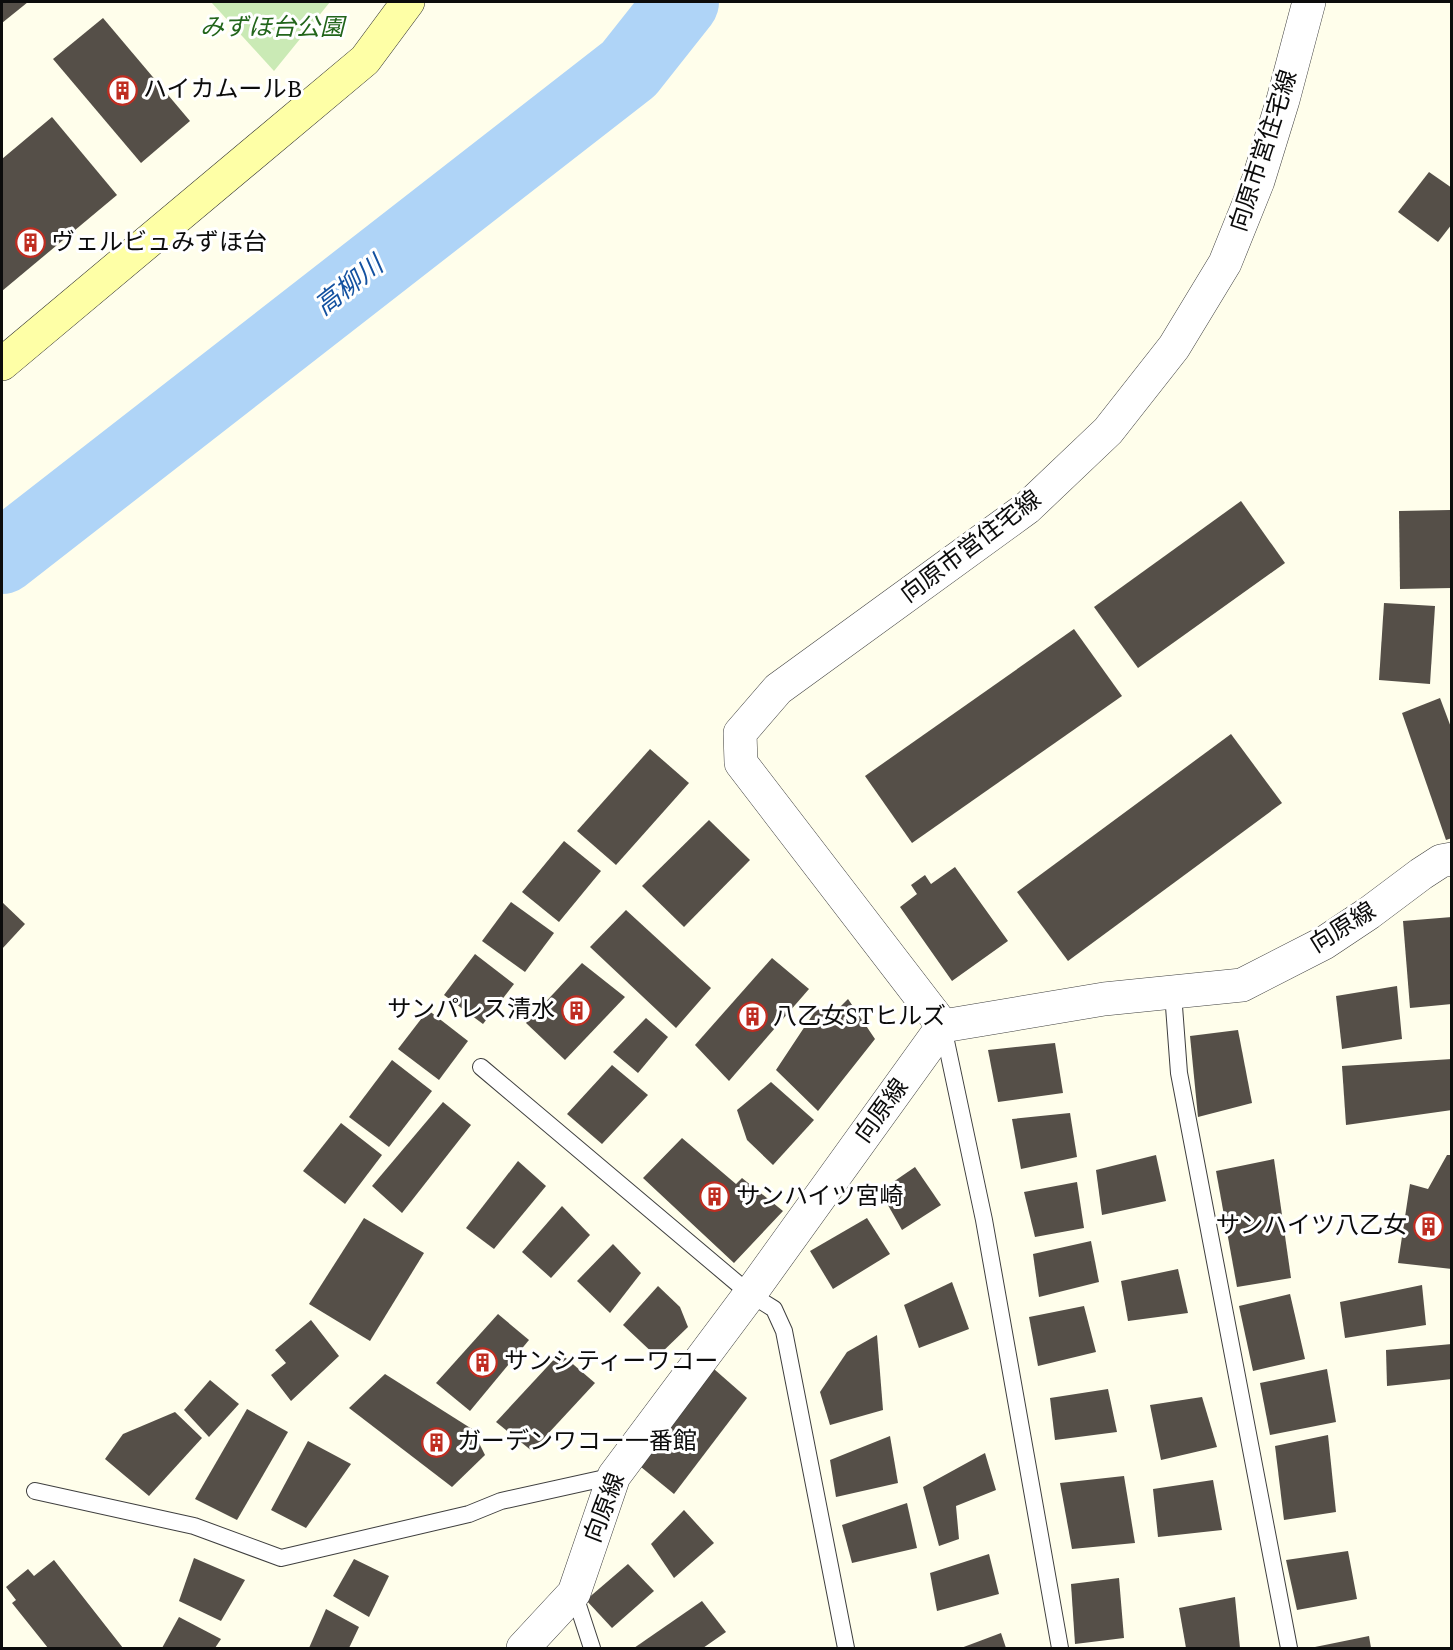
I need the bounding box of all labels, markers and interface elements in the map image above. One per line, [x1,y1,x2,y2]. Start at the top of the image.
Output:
park label: みずほ台公園 [200,10,347,46]
street label: 向原市営住宅線 [1221,66,1307,236]
place label: ハイカムールB [143,72,302,108]
building icon: ハイカムールB [106,74,138,106]
place label: ヴェルビュみずほ台 [51,225,267,261]
building icon: ヴェルビュみずほ台 [14,227,46,259]
water label: 高柳川 [306,244,394,326]
street label: 向原市営住宅線 [893,482,1049,612]
street label: 向原線 [1303,894,1383,962]
place label: サンパレス清水 [387,992,555,1028]
building icon: サンパレス清水 [560,994,592,1026]
place label: 八乙女STヒルズ [773,999,946,1035]
building icon: 八乙女STヒルズ [736,1001,768,1033]
street label: 向原線 [846,1071,918,1151]
place label: サンハイツ宮崎 [736,1179,904,1215]
building icon: サンハイツ宮崎 [699,1181,731,1213]
place label: サンハイツ八乙女 [1215,1208,1407,1244]
building icon: サンハイツ八乙女 [1412,1210,1444,1242]
place label: サンシティーワコー [504,1344,719,1380]
building icon: サンシティーワコー [467,1346,499,1378]
place label: ガーデンワコー一番館 [457,1424,697,1460]
building icon: ガーデンワコー一番館 [420,1426,452,1458]
street label: 向原線 [575,1468,635,1548]

